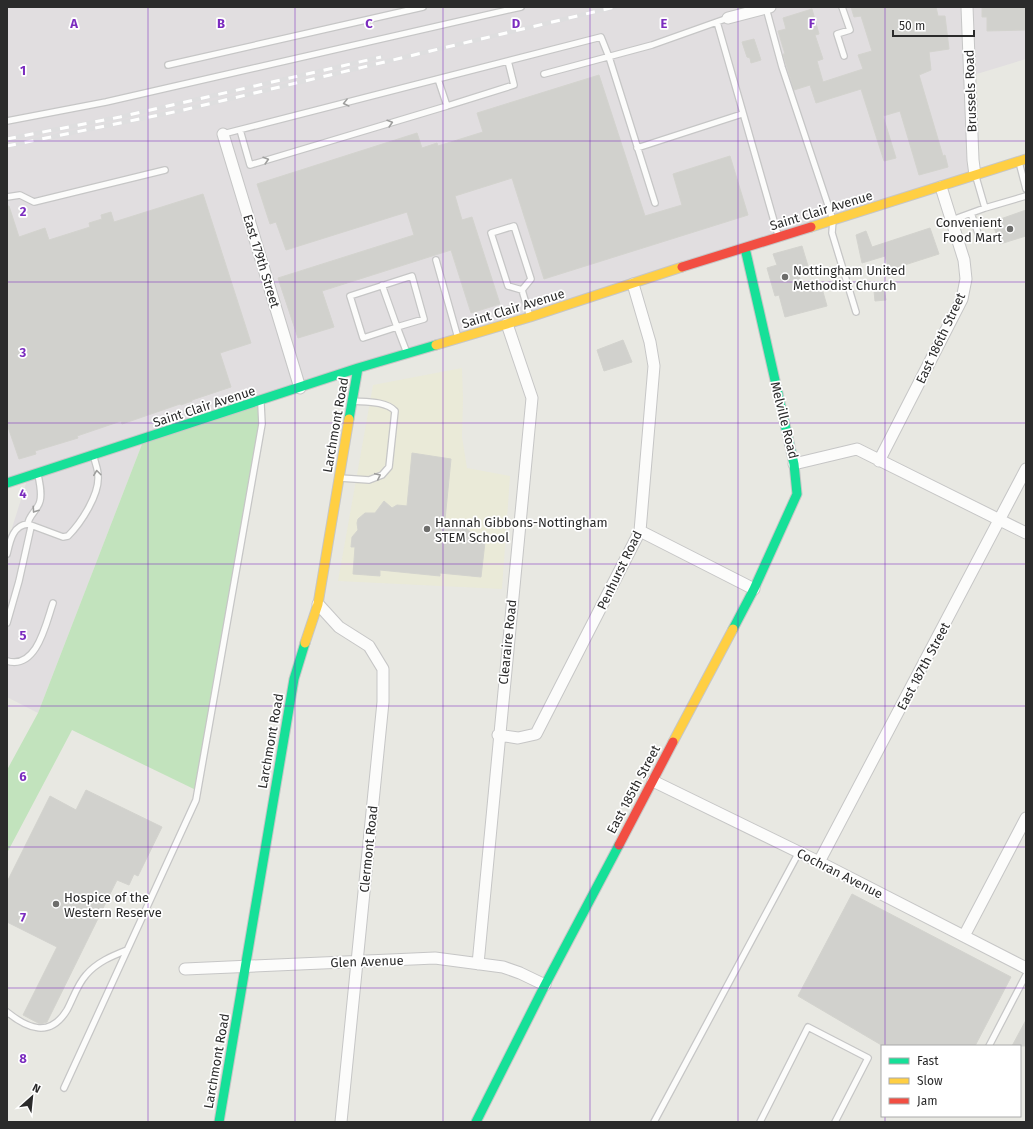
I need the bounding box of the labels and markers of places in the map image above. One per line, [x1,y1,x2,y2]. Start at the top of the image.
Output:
place label: Convenient Food Mart [936,215,1002,245]
marker: Convenient Food Mart [1005,224,1015,234]
place label: Nottingham United Methodist Church [793,263,905,293]
marker: Nottingham United Methodist Church [780,272,790,282]
place label: Hannah Gibbons-Nottingham STEM School [435,515,608,545]
marker: Hannah Gibbons-Nottingham STEM School [422,524,432,534]
place label: Hospice of the Western Reserve [64,890,162,920]
marker: Hospice of the Western Reserve [51,899,61,909]

